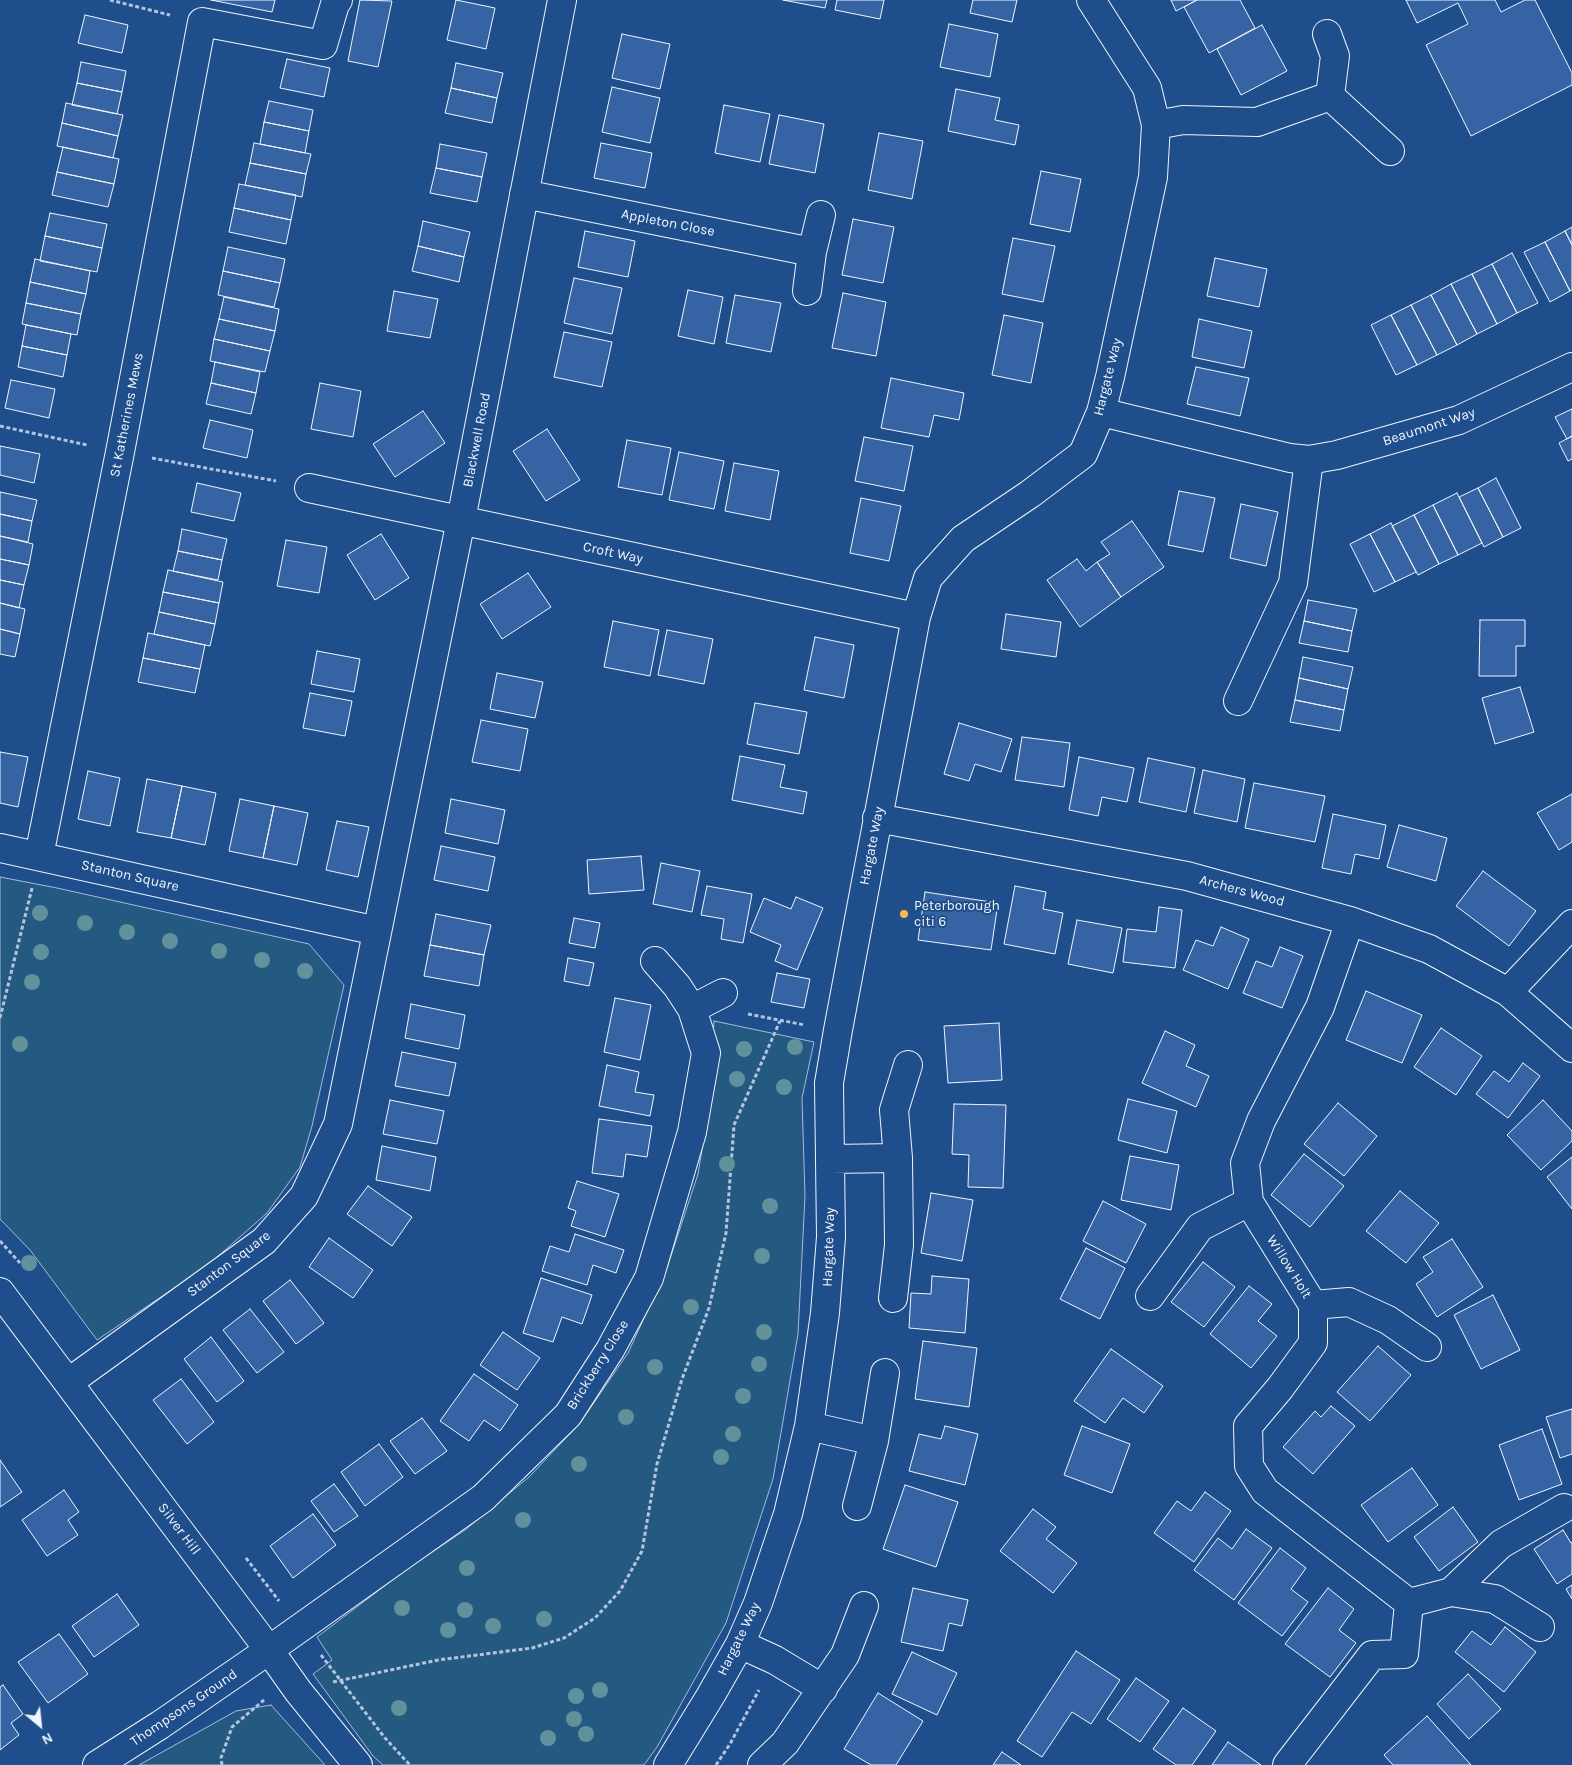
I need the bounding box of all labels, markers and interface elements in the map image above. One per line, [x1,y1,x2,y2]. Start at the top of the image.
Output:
street label: Appleton Close [620,206,716,240]
street label: Hargate Way [1090,336,1126,418]
street label: St Katherines Mews [107,351,147,479]
street label: Blackwell Road [460,391,494,489]
street label: Beaumont Way [1381,404,1477,450]
street label: Croft Way [581,538,645,568]
street label: Hargate Way [856,805,888,887]
street label: Stanton Square [80,857,180,895]
street label: Archers Wood [1198,872,1286,910]
place label: Peterborough citi 6 [914,898,1000,930]
marker: Peterborough citi 6 [898,908,910,920]
street label: Hargate Way [819,1207,839,1287]
street label: Stanton Square [184,1227,274,1301]
street label: Willow Holt [1263,1232,1315,1302]
street label: Brickberry Close [564,1317,632,1413]
street label: Silver Hill [154,1500,204,1558]
street label: Hargate Way [714,1600,764,1678]
street label: Thompsons Ground [127,1666,241,1750]
north arrow [15,1700,65,1750]
text: N [39,1729,56,1749]

